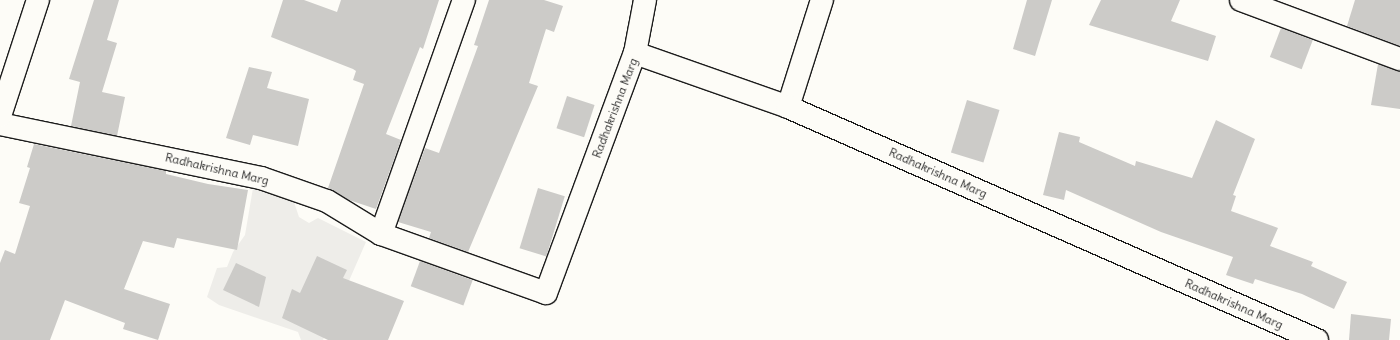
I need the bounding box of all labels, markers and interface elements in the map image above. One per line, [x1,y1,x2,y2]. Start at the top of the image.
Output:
street label: Radhakrishna Marg [589,56,641,160]
street label: Radhakrishna Marg [887,145,989,201]
street label: Radhakrishna Marg [164,150,270,188]
street label: Radhakrishna Marg [1183,276,1285,332]

